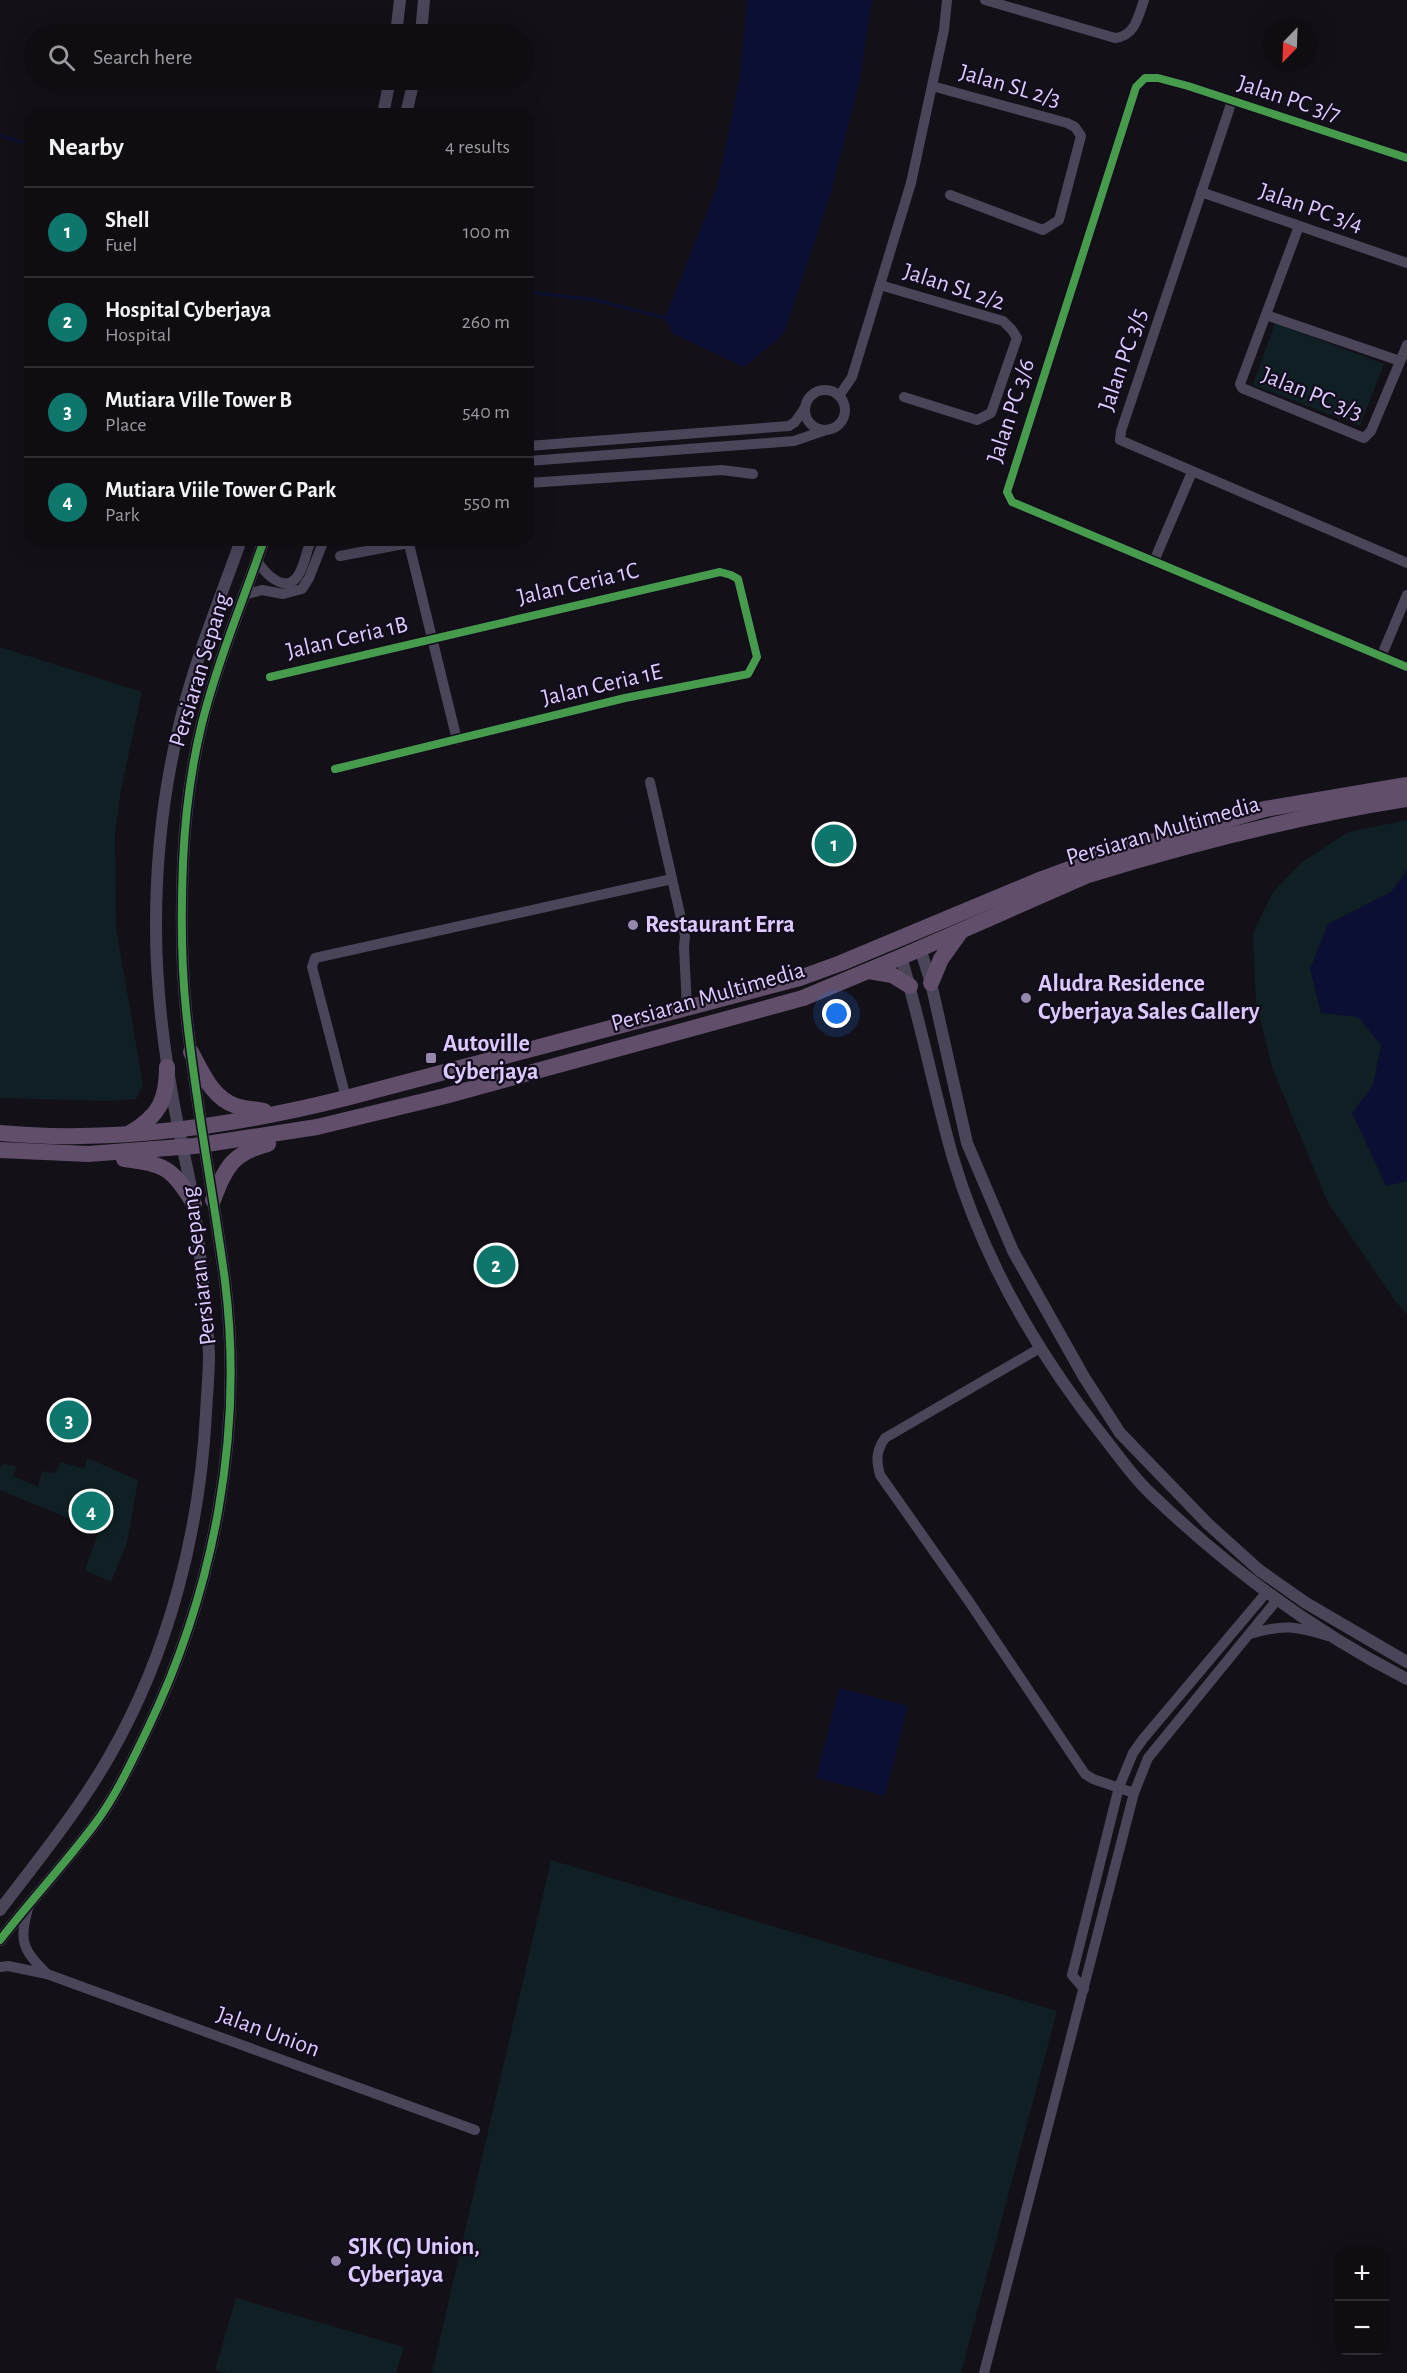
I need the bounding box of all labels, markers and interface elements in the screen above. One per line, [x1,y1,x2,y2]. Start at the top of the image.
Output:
north arrow [1263,18,1317,72]
search box [24,24,534,90]
icon: search [45,41,78,74]
text: Search here [93,46,192,68]
street label: Jalan SL 2/3 [957,60,1063,112]
street label: Jalan PC 3/7 [1234,71,1344,127]
text: Nearby [48,134,124,160]
text: 4 results [445,137,510,157]
street label: Jalan PC 3/4 [1256,179,1366,237]
text: Shell [105,209,149,231]
text: 1 [64,222,71,242]
text: 100 m [463,222,510,242]
text: Fuel [105,235,137,255]
street label: Jalan SL 2/2 [900,259,1008,315]
text: Hospital Cyberjaya [105,299,271,321]
street label: Jalan PC 3/5 [1094,306,1152,414]
text: 2 [63,312,72,332]
text: 260 m [462,312,510,332]
text: Hospital [105,325,171,345]
street label: Jalan PC 3/6 [983,356,1039,466]
street label: Jalan PC 3/3 [1258,363,1366,425]
text: Mutiara Ville Tower B [105,389,292,411]
text: 3 [63,402,72,422]
text: 540 m [462,402,510,422]
text: Place [105,415,146,435]
text: Mutiara Viile Tower G Park [105,479,336,501]
text: 4 [62,492,73,512]
text: 550 m [463,492,510,512]
text: Park [105,505,140,525]
street label: Jalan Ceria 1C [515,558,641,610]
street label: Persiaran Sepang [165,590,235,750]
street label: Jalan Ceria 1B [284,612,410,664]
street label: Jalan Ceria 1E [540,659,665,710]
street label: Persiaran Multimedia [1063,792,1263,870]
pin: 1 [814,822,854,866]
place label: Restaurant Erra [645,913,795,937]
marker: Restaurant Erra [626,918,640,932]
street label: Persiaran Multimedia [608,958,808,1036]
place label: Aludra Residence Cyberjaya Sales Gallery [1038,972,1260,1024]
marker: Aludra Residence Cyberjaya Sales Gallery [1019,991,1033,1005]
your location [822,999,851,1028]
place label: Autoville Cyberjaya [443,1032,539,1084]
marker: Autoville Cyberjaya [424,1051,438,1065]
street label: Persiaran Sepang [177,1185,221,1347]
pin: 2 [476,1242,516,1288]
pin: 3 [50,1398,88,1442]
pin: 4 [72,1488,110,1534]
street label: Jalan Union [213,2002,323,2062]
place label: SJK (C) Union, Cyberjaya [348,2235,480,2287]
map controls [1335,2247,1389,2355]
button: + [1335,2247,1389,2301]
marker: SJK (C) Union, Cyberjaya [329,2254,343,2268]
button: − [1335,2301,1389,2355]

